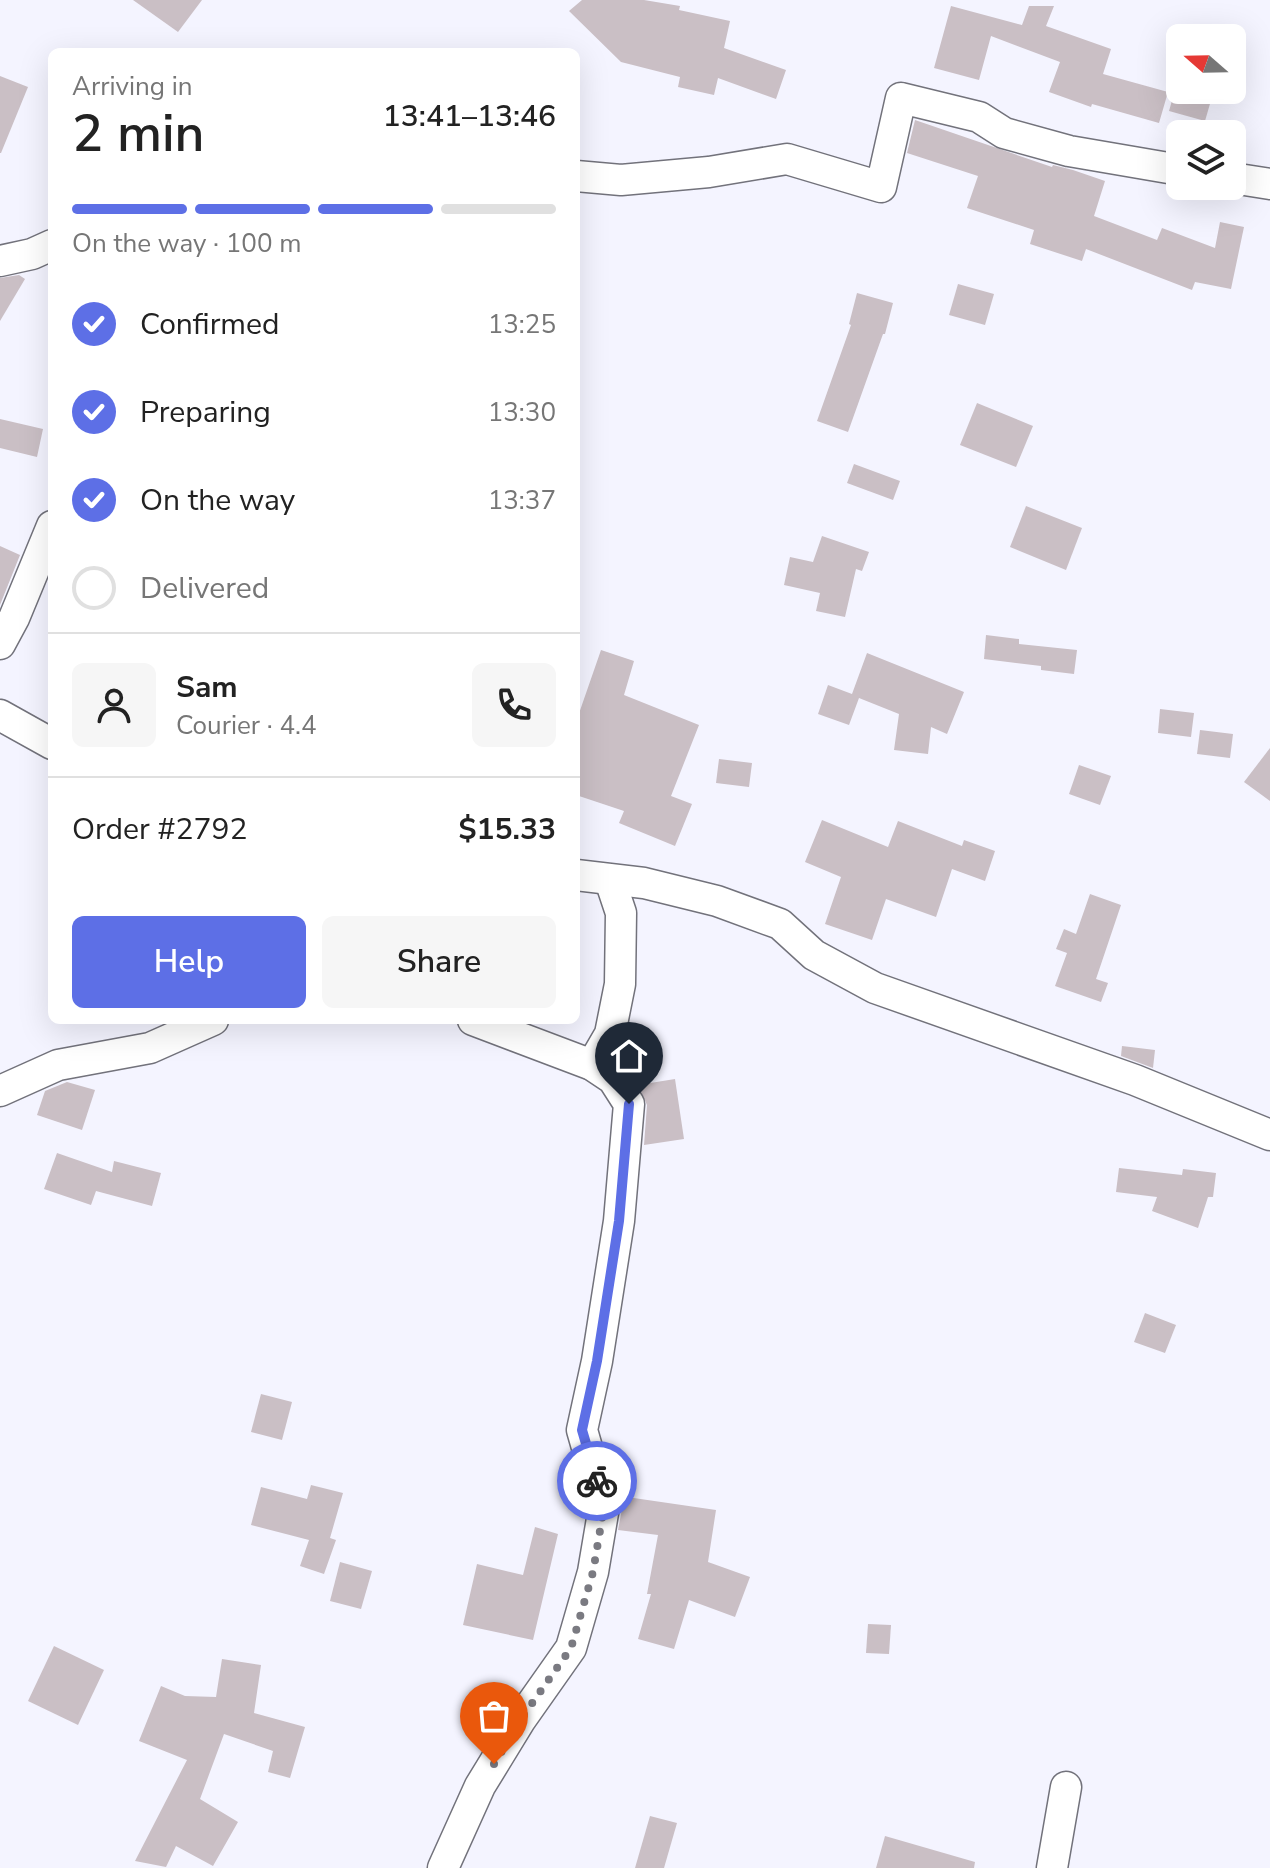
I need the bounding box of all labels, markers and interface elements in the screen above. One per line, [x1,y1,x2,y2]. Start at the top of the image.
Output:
north arrow [1166,24,1246,104]
map controls [1166,24,1246,200]
text: Arriving in [72,69,193,104]
text: 13:41–13:46 [383,96,556,137]
text: 2 min [72,98,205,169]
button: layers [1166,120,1246,200]
text: On the way · 100 m [72,226,301,261]
icon: check [72,302,116,346]
text: Confirmed [140,304,280,345]
text: 13:25 [488,307,556,342]
icon: check [72,390,116,434]
text: Preparing [140,392,271,433]
text: 13:30 [488,395,556,430]
icon: check [72,478,116,522]
text: On the way [140,480,295,521]
text: 13:37 [488,483,556,518]
text: Delivered [140,568,269,609]
button: person [72,663,156,747]
button: phone [472,663,556,747]
text: Sam [176,667,238,708]
text: Courier · 4.4 [176,708,317,743]
text: Order #2792 [72,809,247,850]
text: $15.33 [459,809,556,850]
button: Help [72,916,306,1008]
button: Share [322,916,556,1008]
pin [595,1022,663,1104]
icon: home [607,1034,651,1078]
courier [557,1441,637,1521]
icon: bike [575,1459,619,1503]
pin [460,1682,528,1764]
icon: bag [472,1694,516,1738]

